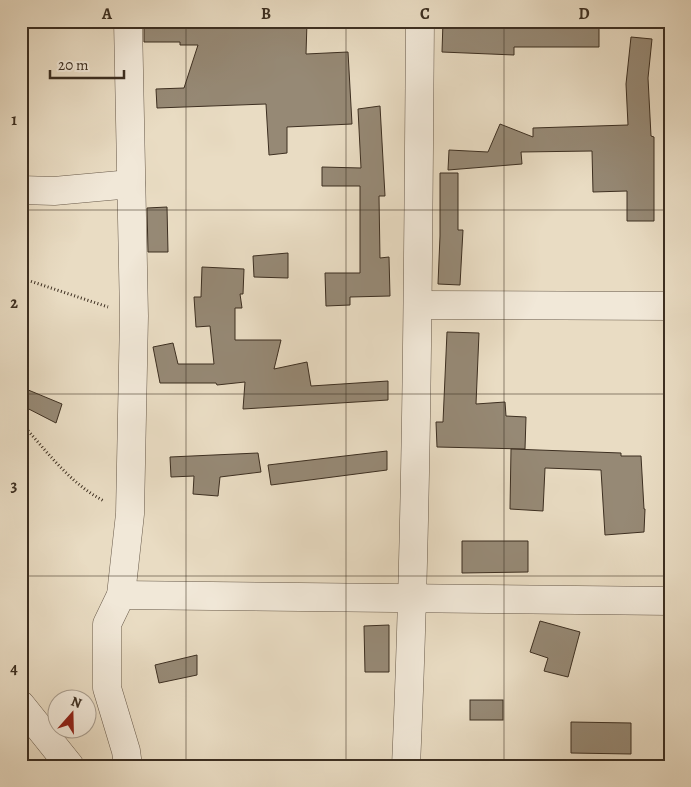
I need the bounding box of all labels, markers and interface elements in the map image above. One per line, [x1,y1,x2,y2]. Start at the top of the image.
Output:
text: A [101,3,113,25]
text: B [261,3,271,25]
text: C [420,3,430,25]
text: D [578,3,590,25]
scale bar [50,48,124,80]
text: 20 m [58,55,89,75]
text: 1 [11,109,17,131]
text: 2 [10,292,18,314]
text: 3 [11,475,18,497]
text: 4 [10,658,18,680]
north arrow [48,690,98,740]
text: N [68,692,84,713]

